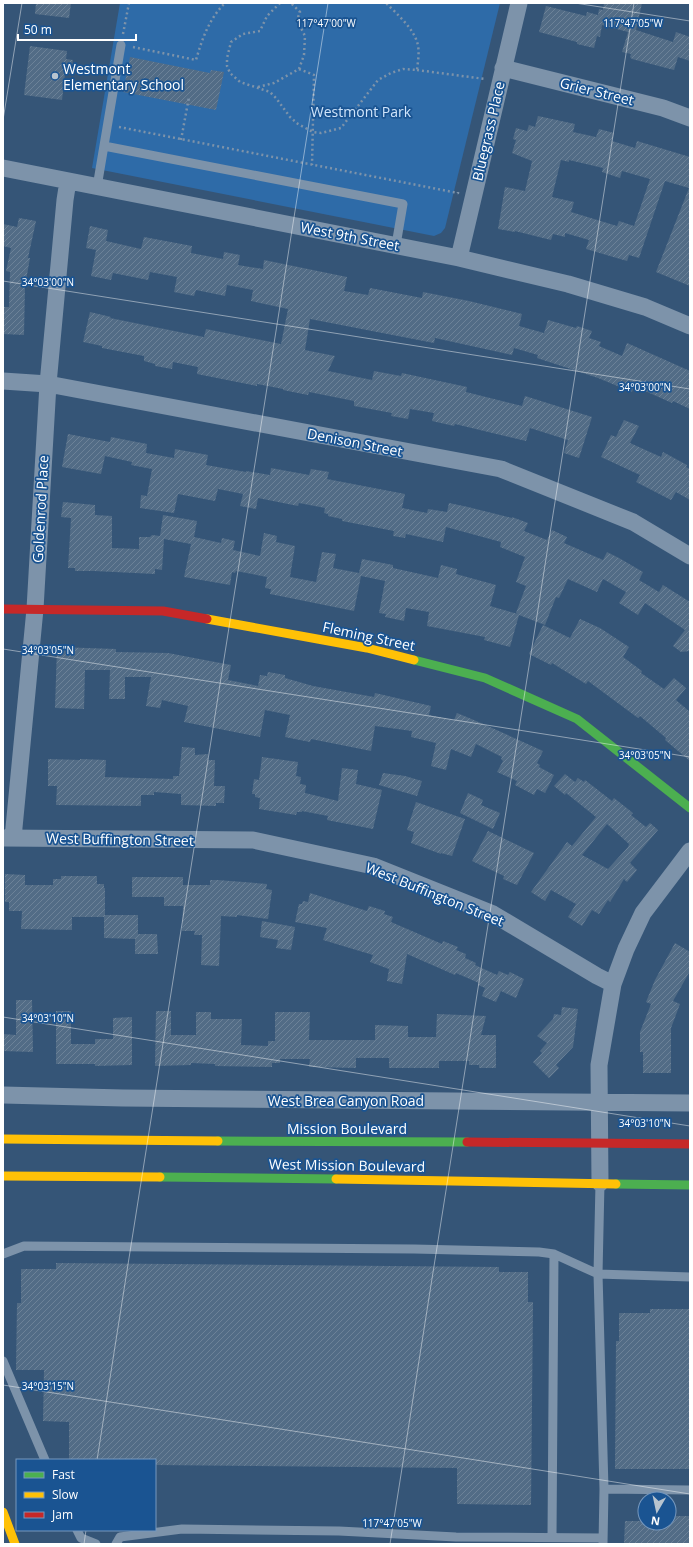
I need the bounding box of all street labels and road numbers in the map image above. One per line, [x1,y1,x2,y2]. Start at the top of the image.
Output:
street label: Grier Street [558,73,636,109]
street label: Bluegrass Place [467,79,509,183]
street label: West 9th Street [299,217,401,255]
street label: Denison Street [306,423,404,461]
street label: Goldenrod Place [28,455,52,563]
street label: Fleming Street [321,617,417,655]
street label: West Buffington Street [46,828,194,850]
street label: West Buffington Street [363,858,507,930]
street label: West Brea Canyon Road [268,1091,424,1110]
street label: Mission Boulevard [287,1119,407,1138]
street label: West Mission Boulevard [269,1154,425,1176]

